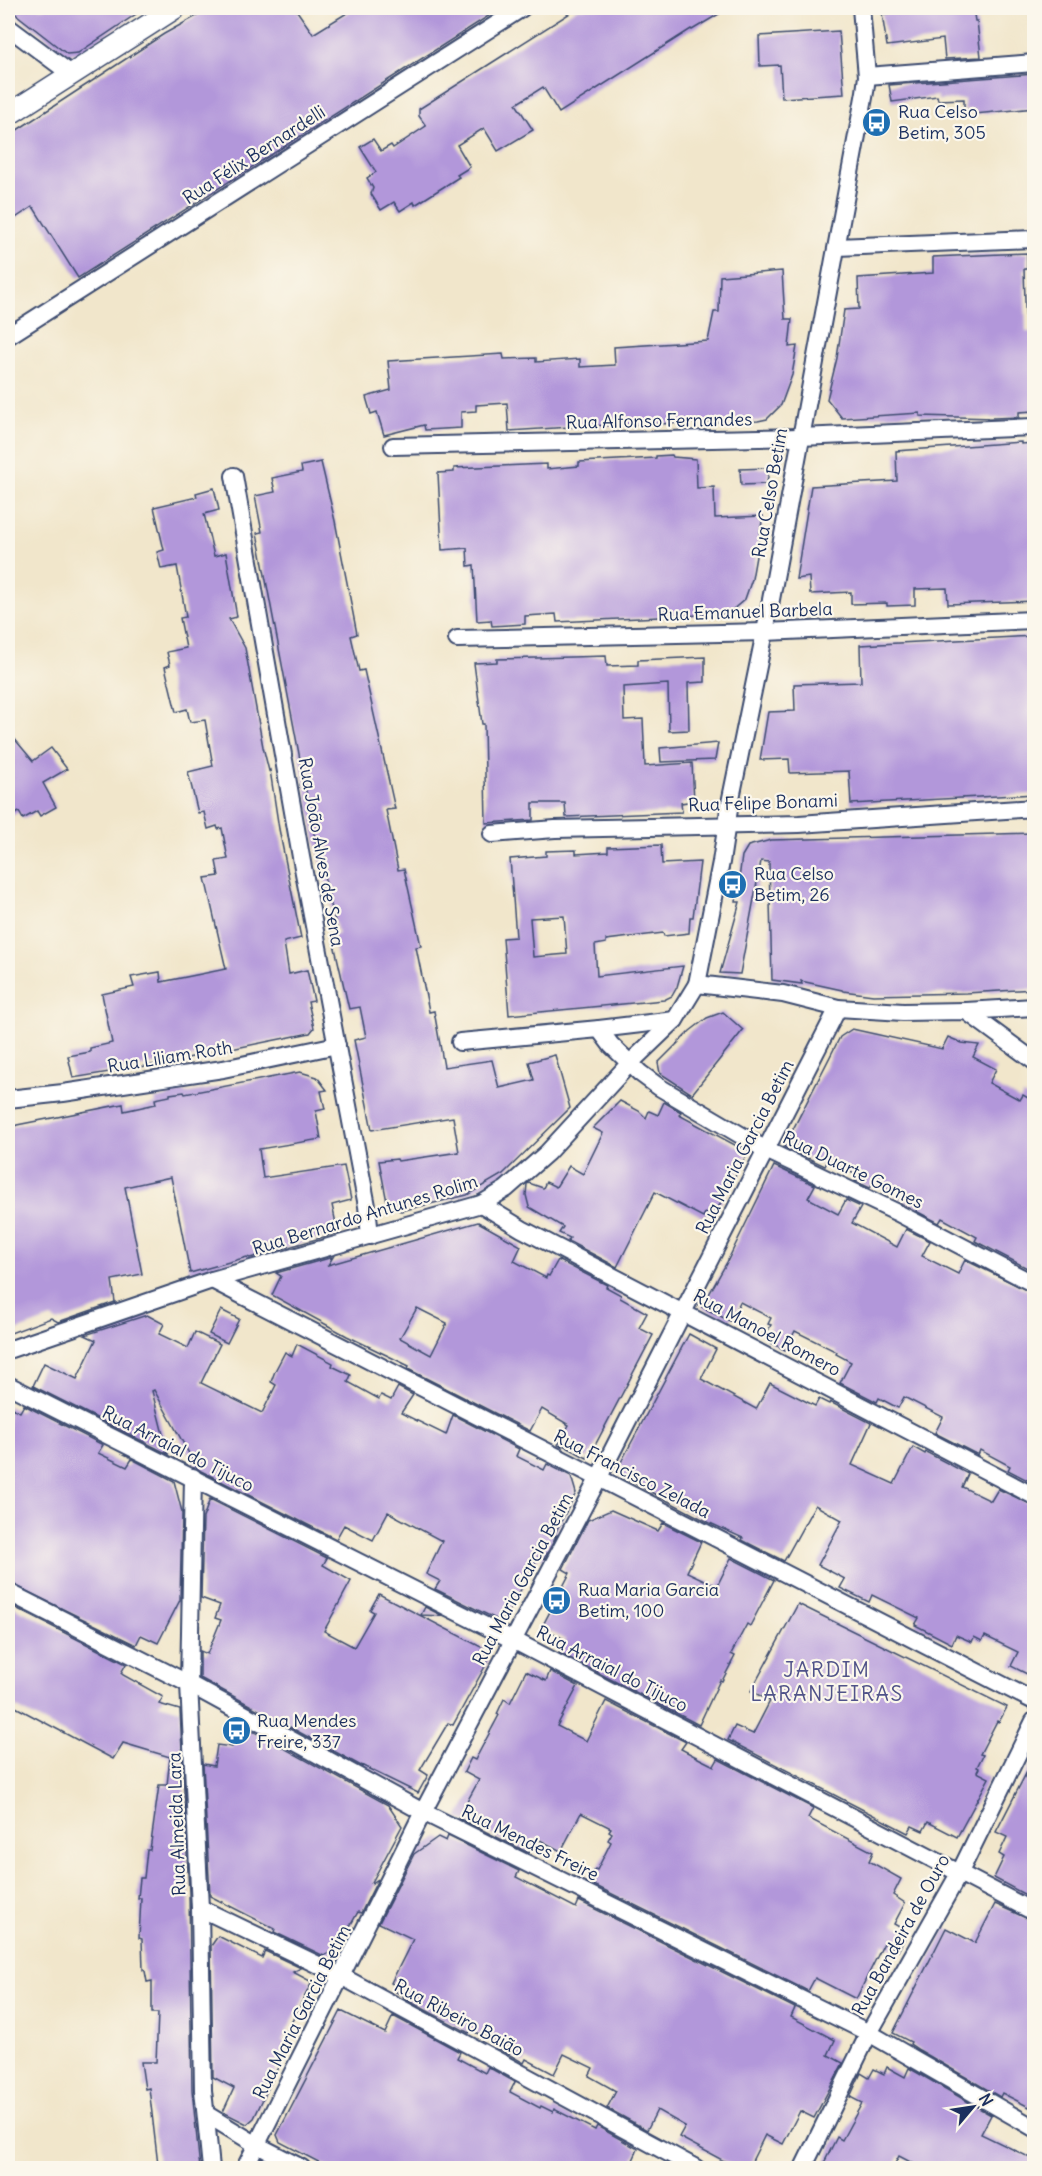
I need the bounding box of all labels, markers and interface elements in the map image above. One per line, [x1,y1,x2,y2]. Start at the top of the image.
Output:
street label: Rua Félix Bernardelli [178,100,329,209]
place label: Rua Celso Betim, 305 [898,100,986,144]
bus stop icon: Rua Celso Betim, 305 [861,106,893,138]
street label: Rua Alfonso Fernandes [566,407,752,434]
street label: Rua Celso Betim [747,426,792,560]
street label: Rua Emanuel Barbela [657,597,833,626]
street label: Rua João Alves de Sena [294,756,349,948]
street label: Rua Felipe Bonami [688,788,838,817]
place label: Rua Celso Betim, 26 [754,862,834,906]
bus stop icon: Rua Celso Betim, 26 [717,868,749,900]
street label: Rua Liliam Roth [106,1035,234,1078]
street label: Rua Maria Garcia Betim [691,1056,799,1238]
street label: Rua Duarte Gomes [779,1126,927,1214]
street label: Rua Bernardo Antunes Rolim [249,1169,480,1260]
street label: Rua Manoel Romero [689,1284,845,1381]
street label: Rua Arraial do Tijuco [98,1400,258,1497]
street label: Rua Francisco Zelada [550,1424,714,1523]
street label: Rua Maria Garcia Betim [467,1488,578,1669]
place label: Rua Maria Garcia Betim, 100 [578,1578,719,1622]
bus stop icon: Rua Maria Garcia Betim, 100 [541,1584,573,1616]
street label: Rua Arraial do Tijuco [532,1620,692,1717]
district label: JARDIM LARANJEIRAS [750,1656,904,1707]
place label: Rua Mendes Freire, 337 [257,1709,356,1753]
bus stop icon: Rua Mendes Freire, 337 [220,1715,252,1747]
street label: Rua Almeida Lara [162,1752,191,1896]
street label: Rua Mendes Freire [458,1799,603,1886]
street label: Rua Bandeira de Ouro [847,1850,954,2019]
street label: Rua Maria Garcia Betim [248,1921,356,2103]
street label: Rua Ribeiro Baião [390,1974,528,2061]
north arrow [943,2077,1003,2137]
text: N [975,2090,998,2109]

